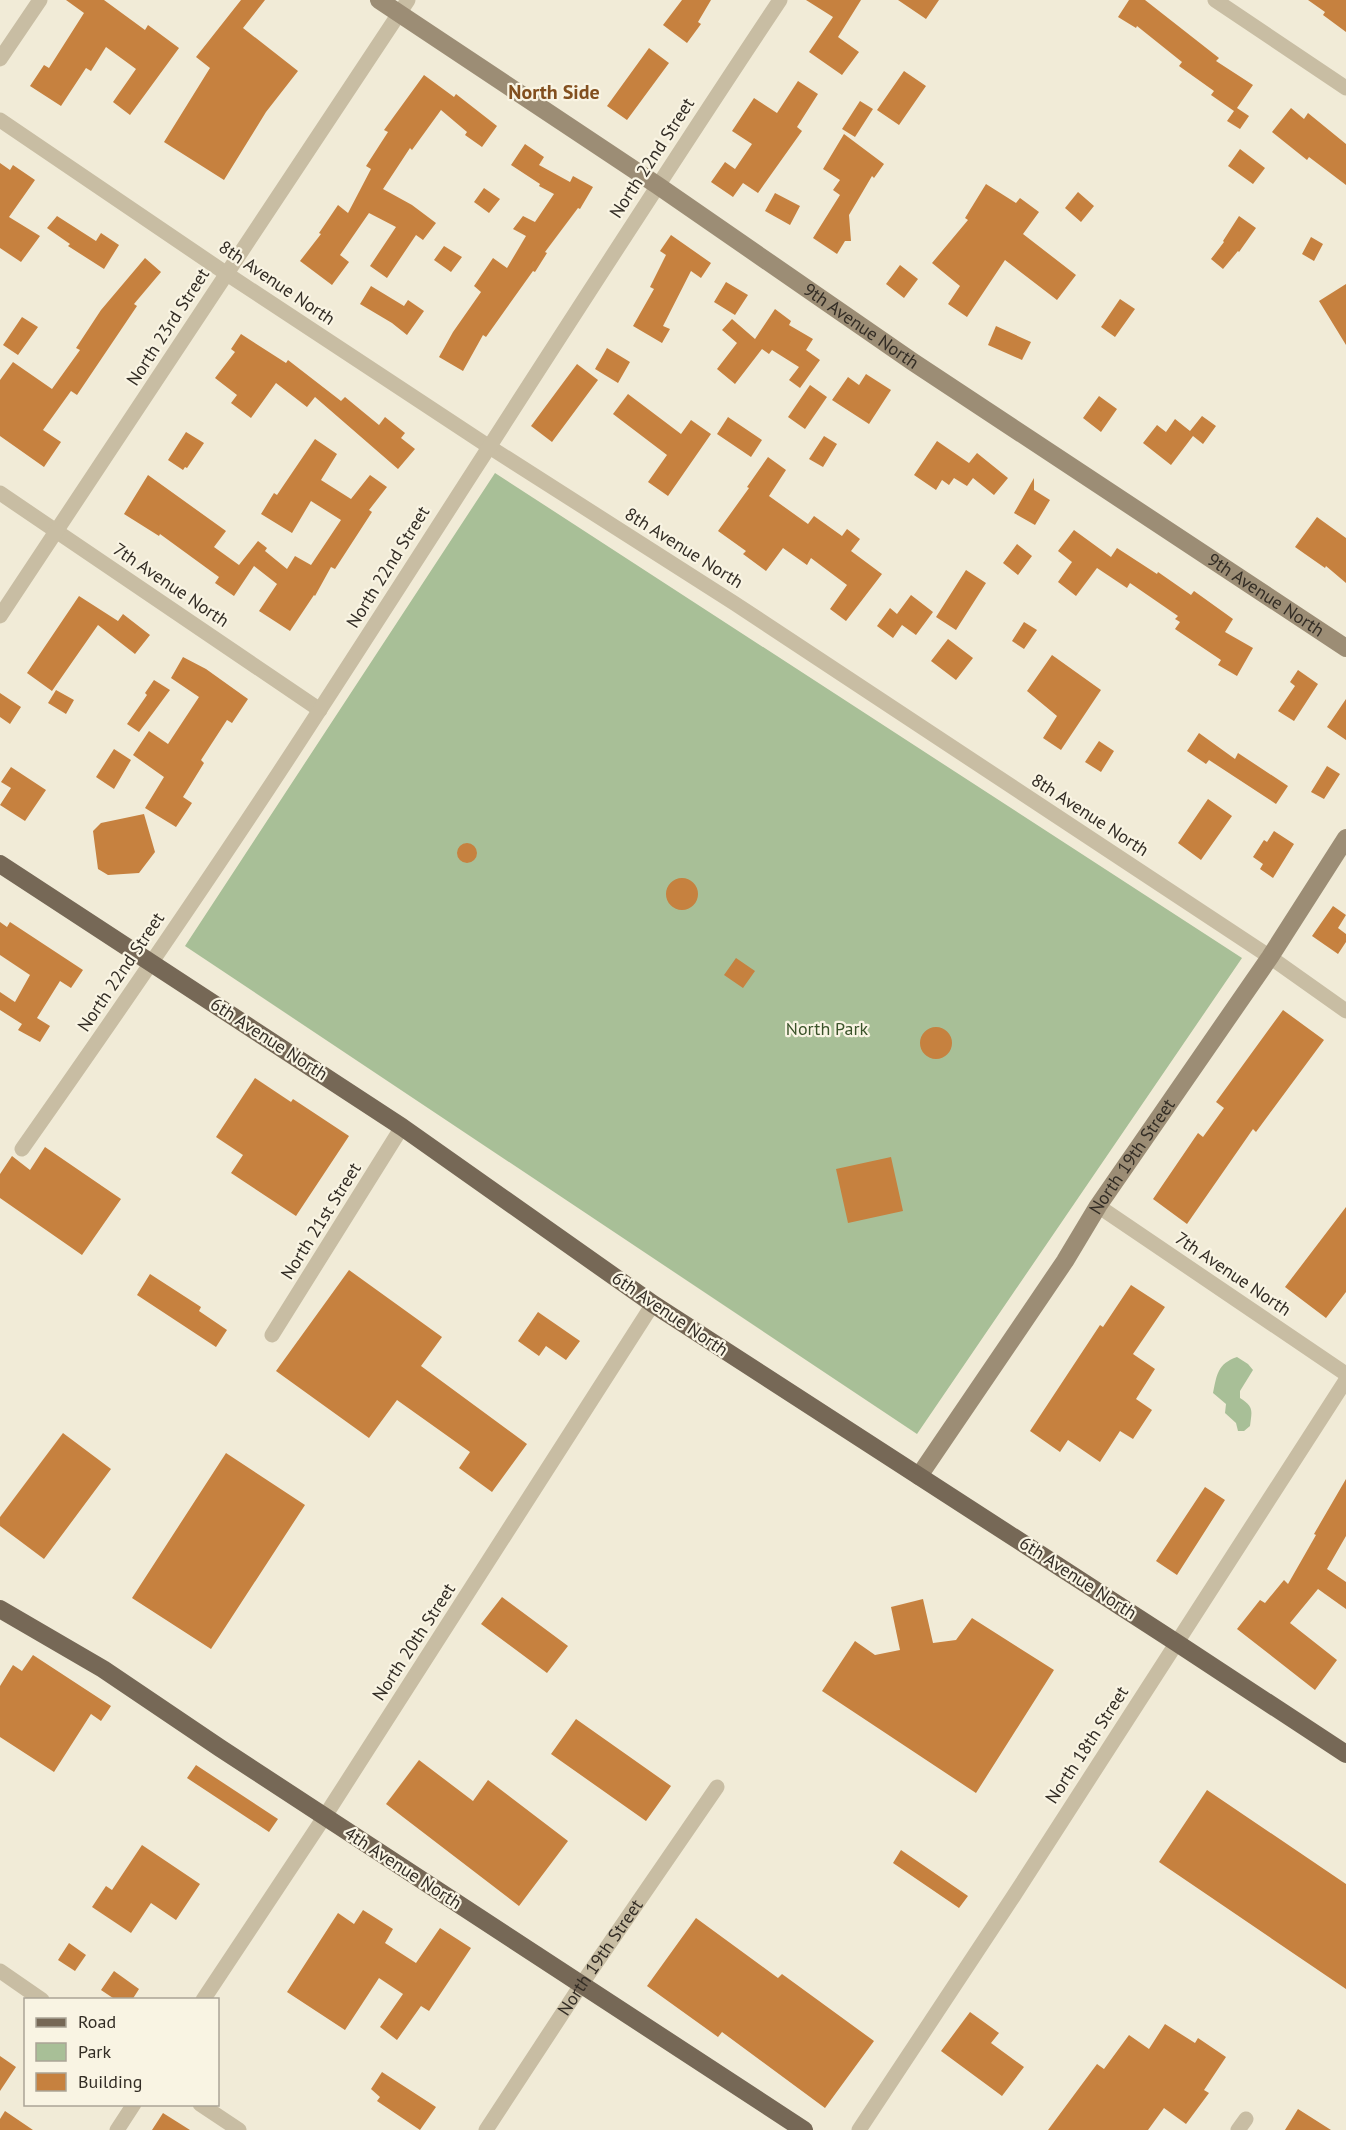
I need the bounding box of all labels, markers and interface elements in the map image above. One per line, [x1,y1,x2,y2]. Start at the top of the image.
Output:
district label: North Side [508,79,600,105]
street label: North 22nd Street [604,93,699,222]
street label: 8th Avenue North [215,235,340,330]
street label: North 23rd Street [121,264,214,390]
street label: 9th Avenue North [799,278,924,374]
street label: North 22nd Street [341,502,434,632]
street label: 8th Avenue North [621,502,748,593]
street label: 7th Avenue North [109,537,234,632]
street label: 9th Avenue North [1203,548,1329,642]
street label: 8th Avenue North [1027,768,1153,861]
street label: North 22nd Street [72,908,169,1036]
street label: 6th Avenue North [206,992,332,1085]
park label: North Park [786,1017,869,1040]
street label: North 19th Street [1084,1094,1180,1218]
street label: North 21st Street [276,1158,366,1283]
street label: 7th Avenue North [1171,1226,1296,1321]
street label: 6th Avenue North [608,1266,733,1361]
street label: 6th Avenue North [1015,1531,1141,1624]
street label: North 20th Street [367,1579,460,1705]
street label: North 18th Street [1040,1682,1133,1808]
street label: 4th Avenue North [340,1821,466,1914]
street label: North 19th Street [552,1895,648,2020]
legend [24,1998,219,2106]
text: Road [78,2010,116,2033]
text: Park [78,2040,111,2063]
text: Building [78,2070,142,2093]

